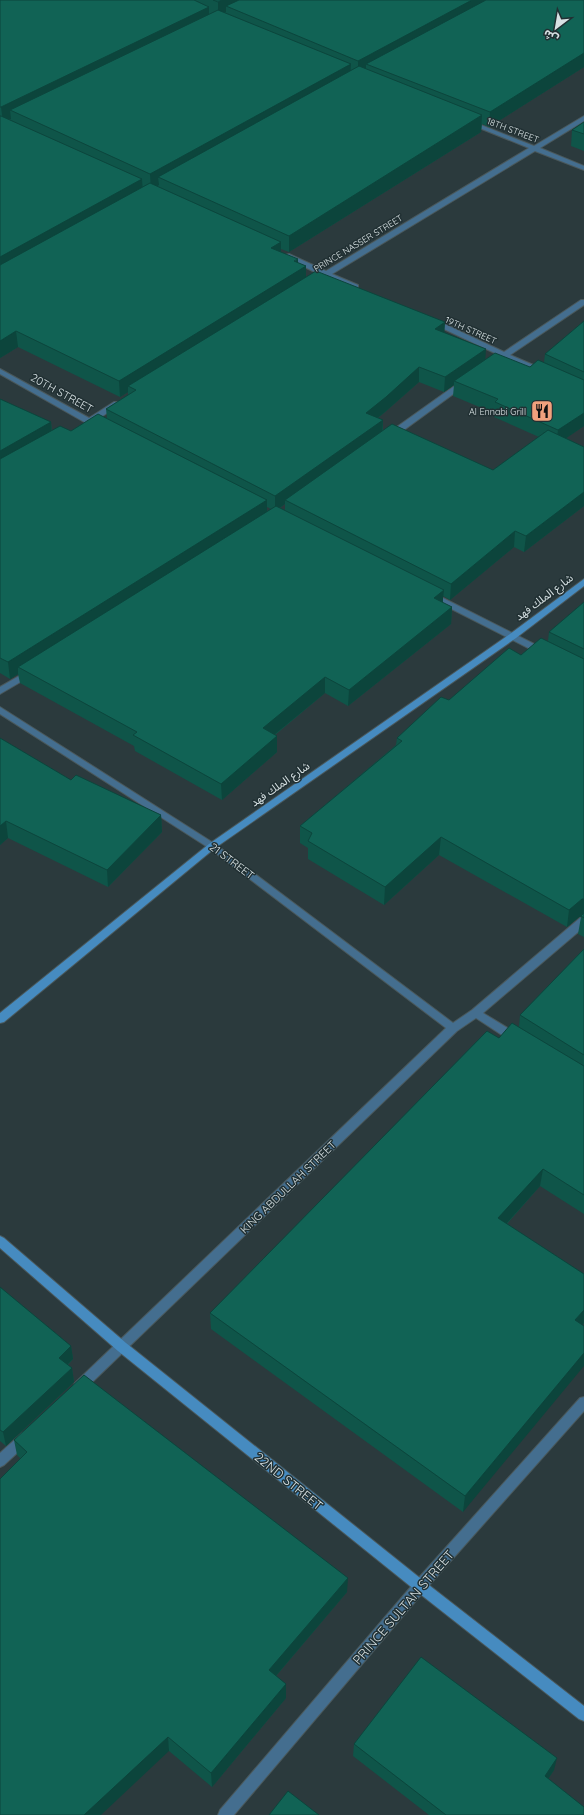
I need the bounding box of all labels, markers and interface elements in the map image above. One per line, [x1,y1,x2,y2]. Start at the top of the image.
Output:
north arrow [536,8,576,48]
text: ش [541,27,561,46]
street label: 18TH STREET [485,115,541,145]
street label: PRINCE NASSER STREET [311,212,405,274]
street label: 19TH STREET [444,314,499,346]
street label: 20TH STREET [28,370,96,416]
restaurant icon: Al Ennabi Grill [529,398,555,424]
place label: Al Ennabi Grill [469,406,526,417]
street label: شارع الملك فهد [512,570,577,624]
street label: شارع الملك فهد [248,758,313,810]
street label: 21 STREET [207,840,257,883]
street label: KING ABDULLAH STREET [237,1137,339,1236]
street label: 22ND STREET [252,1449,326,1514]
street label: PRINCE SULTAN STREET [349,1546,457,1668]

